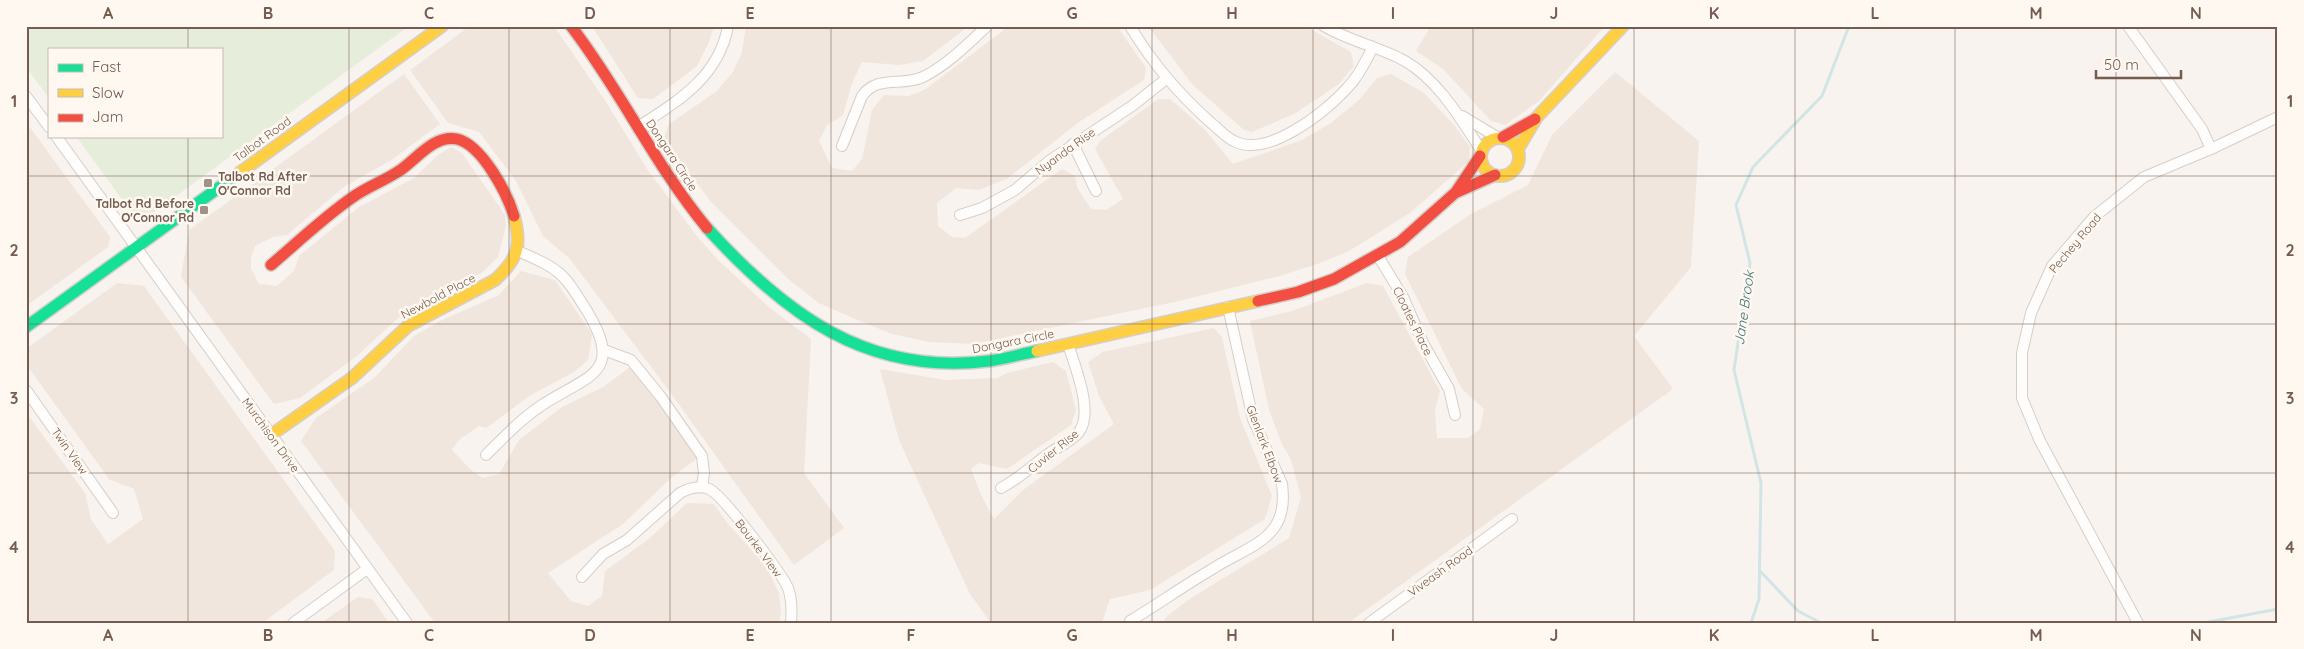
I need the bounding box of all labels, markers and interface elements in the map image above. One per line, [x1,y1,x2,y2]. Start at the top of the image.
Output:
text: A [103,3,114,23]
text: B [263,3,273,23]
text: C [424,3,434,23]
text: D [584,3,596,23]
text: E [745,3,755,23]
text: F [907,3,916,23]
text: G [1066,3,1078,23]
text: H [1226,3,1238,23]
text: I [1391,3,1395,23]
text: J [1550,3,1558,23]
text: K [1709,3,1719,23]
text: L [1871,3,1880,23]
text: M [2029,3,2043,23]
text: N [2190,3,2202,23]
legend [48,48,222,138]
scale bar [2096,48,2182,80]
text: 50 m [2104,55,2139,74]
text: Fast [92,57,121,76]
text: Slow [92,83,124,102]
text: 1 [11,91,17,111]
text: 1 [2287,91,2293,111]
text: Jam [92,107,123,126]
street label: Talbot Road [230,113,294,165]
street label: Dongara Circle [643,116,701,194]
street label: Nyanda Rise [1032,124,1098,178]
place label: Talbot Rd After O'Connor Rd [218,169,308,198]
marker: Talbot Rd After O'Connor Rd [202,177,214,189]
place label: Talbot Rd Before O'Connor Rd [95,196,194,225]
marker: Talbot Rd Before O'Connor Rd [198,204,210,216]
street label: Pechey Road [2046,210,2104,276]
text: 2 [9,240,19,260]
text: 2 [2285,240,2295,260]
water label: Jane Brook [1730,268,1758,346]
street label: Newbold Place [398,270,478,322]
street label: Cloates Place [1390,284,1436,358]
street label: Dongara Circle [971,326,1055,356]
text: 3 [10,388,18,408]
text: 3 [2286,388,2294,408]
street label: Murchison Drive [239,395,303,475]
street label: Glenlark Elbow [1243,403,1287,485]
street label: Twin View [48,425,92,477]
street label: Cuvier Rise [1024,426,1082,476]
street label: Bourke View [732,516,786,580]
text: 4 [9,537,19,557]
text: 4 [2285,537,2295,557]
street label: Viveash Road [1405,542,1475,600]
text: A [103,625,114,645]
text: B [263,625,273,645]
text: C [424,625,434,645]
text: D [584,625,596,645]
text: E [745,625,755,645]
text: F [907,625,916,645]
text: G [1066,625,1078,645]
text: H [1226,625,1238,645]
text: I [1391,625,1395,645]
text: J [1550,625,1558,645]
text: K [1709,625,1719,645]
text: L [1871,625,1880,645]
text: M [2029,625,2043,645]
text: N [2190,625,2202,645]

